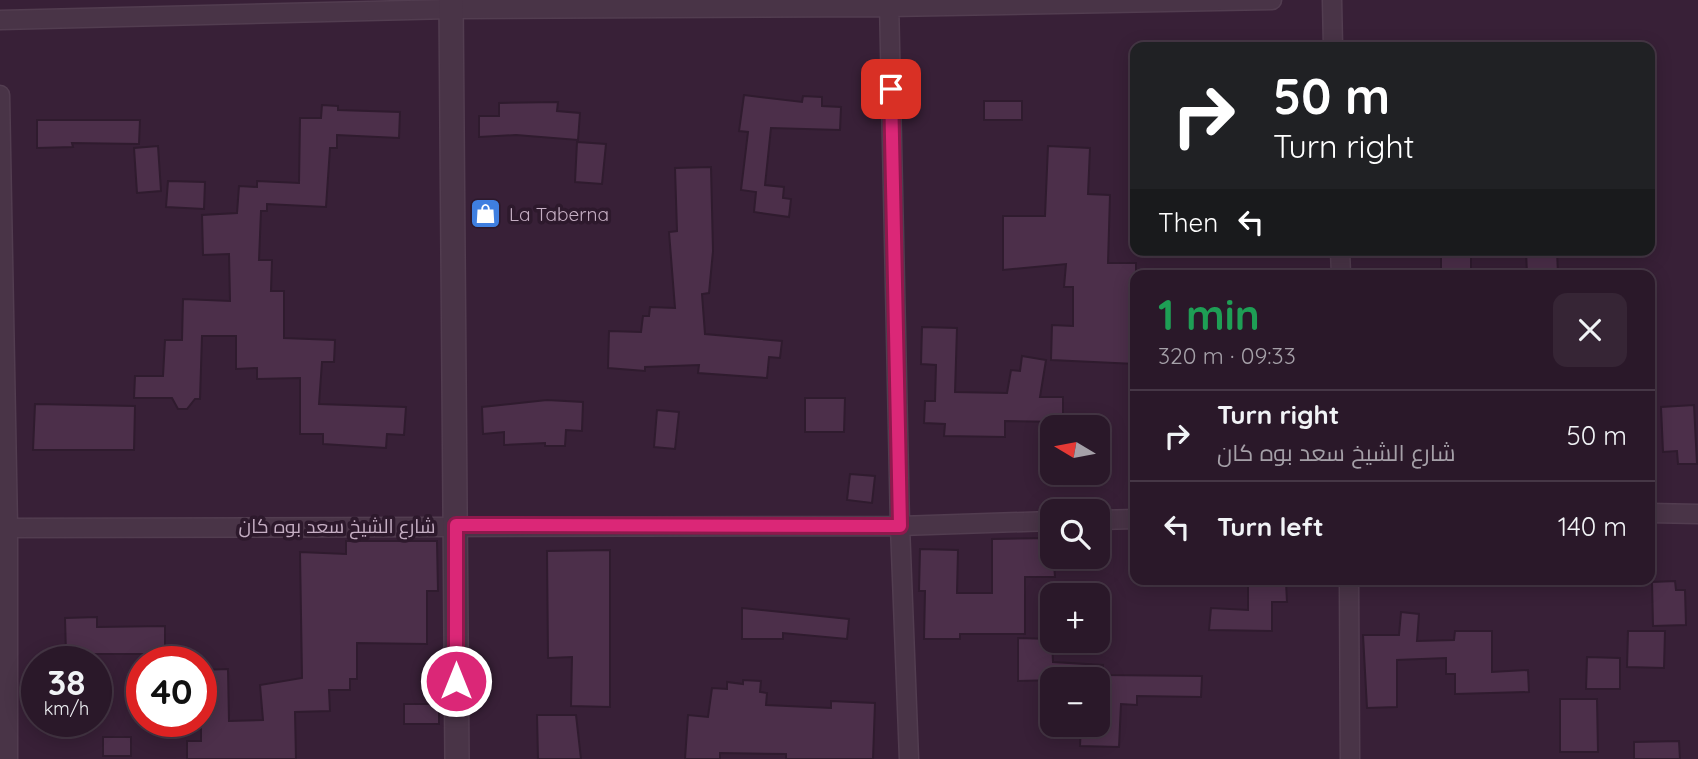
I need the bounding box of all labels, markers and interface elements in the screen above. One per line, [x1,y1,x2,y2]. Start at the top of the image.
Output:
pin [861,59,921,119]
text: 50 m [1273,65,1390,126]
icon: arrive [872,70,910,108]
icon: right [1158,70,1249,161]
text: Turn right [1273,126,1414,166]
shop icon: La Taberna [469,197,503,231]
place label: La Taberna [509,202,609,226]
icon: left [1232,203,1270,241]
text: Then [1158,206,1218,239]
text: 1 min [1158,288,1260,341]
button: close [1553,293,1627,367]
text: 320 m · 09:33 [1158,341,1296,370]
text: Turn right [1217,398,1339,431]
north arrow [1040,415,1110,485]
map controls [1040,415,1110,737]
icon: right [1158,417,1196,455]
text: 50 m [1567,419,1627,452]
text: شارع الشيخ سعد بوه كان [1217,438,1455,467]
button: search [1040,499,1110,569]
icon: left [1158,508,1196,546]
text: Turn left [1217,510,1324,543]
text: 140 m [1558,510,1627,543]
street label: شارع الشيخ سعد بوه كان [239,514,436,540]
button: + [1040,583,1110,653]
position arrow [419,644,493,718]
speed limit sign: 40 [126,646,217,737]
text: 38 [48,660,85,704]
button: − [1040,667,1110,737]
text: km/h [44,697,89,720]

